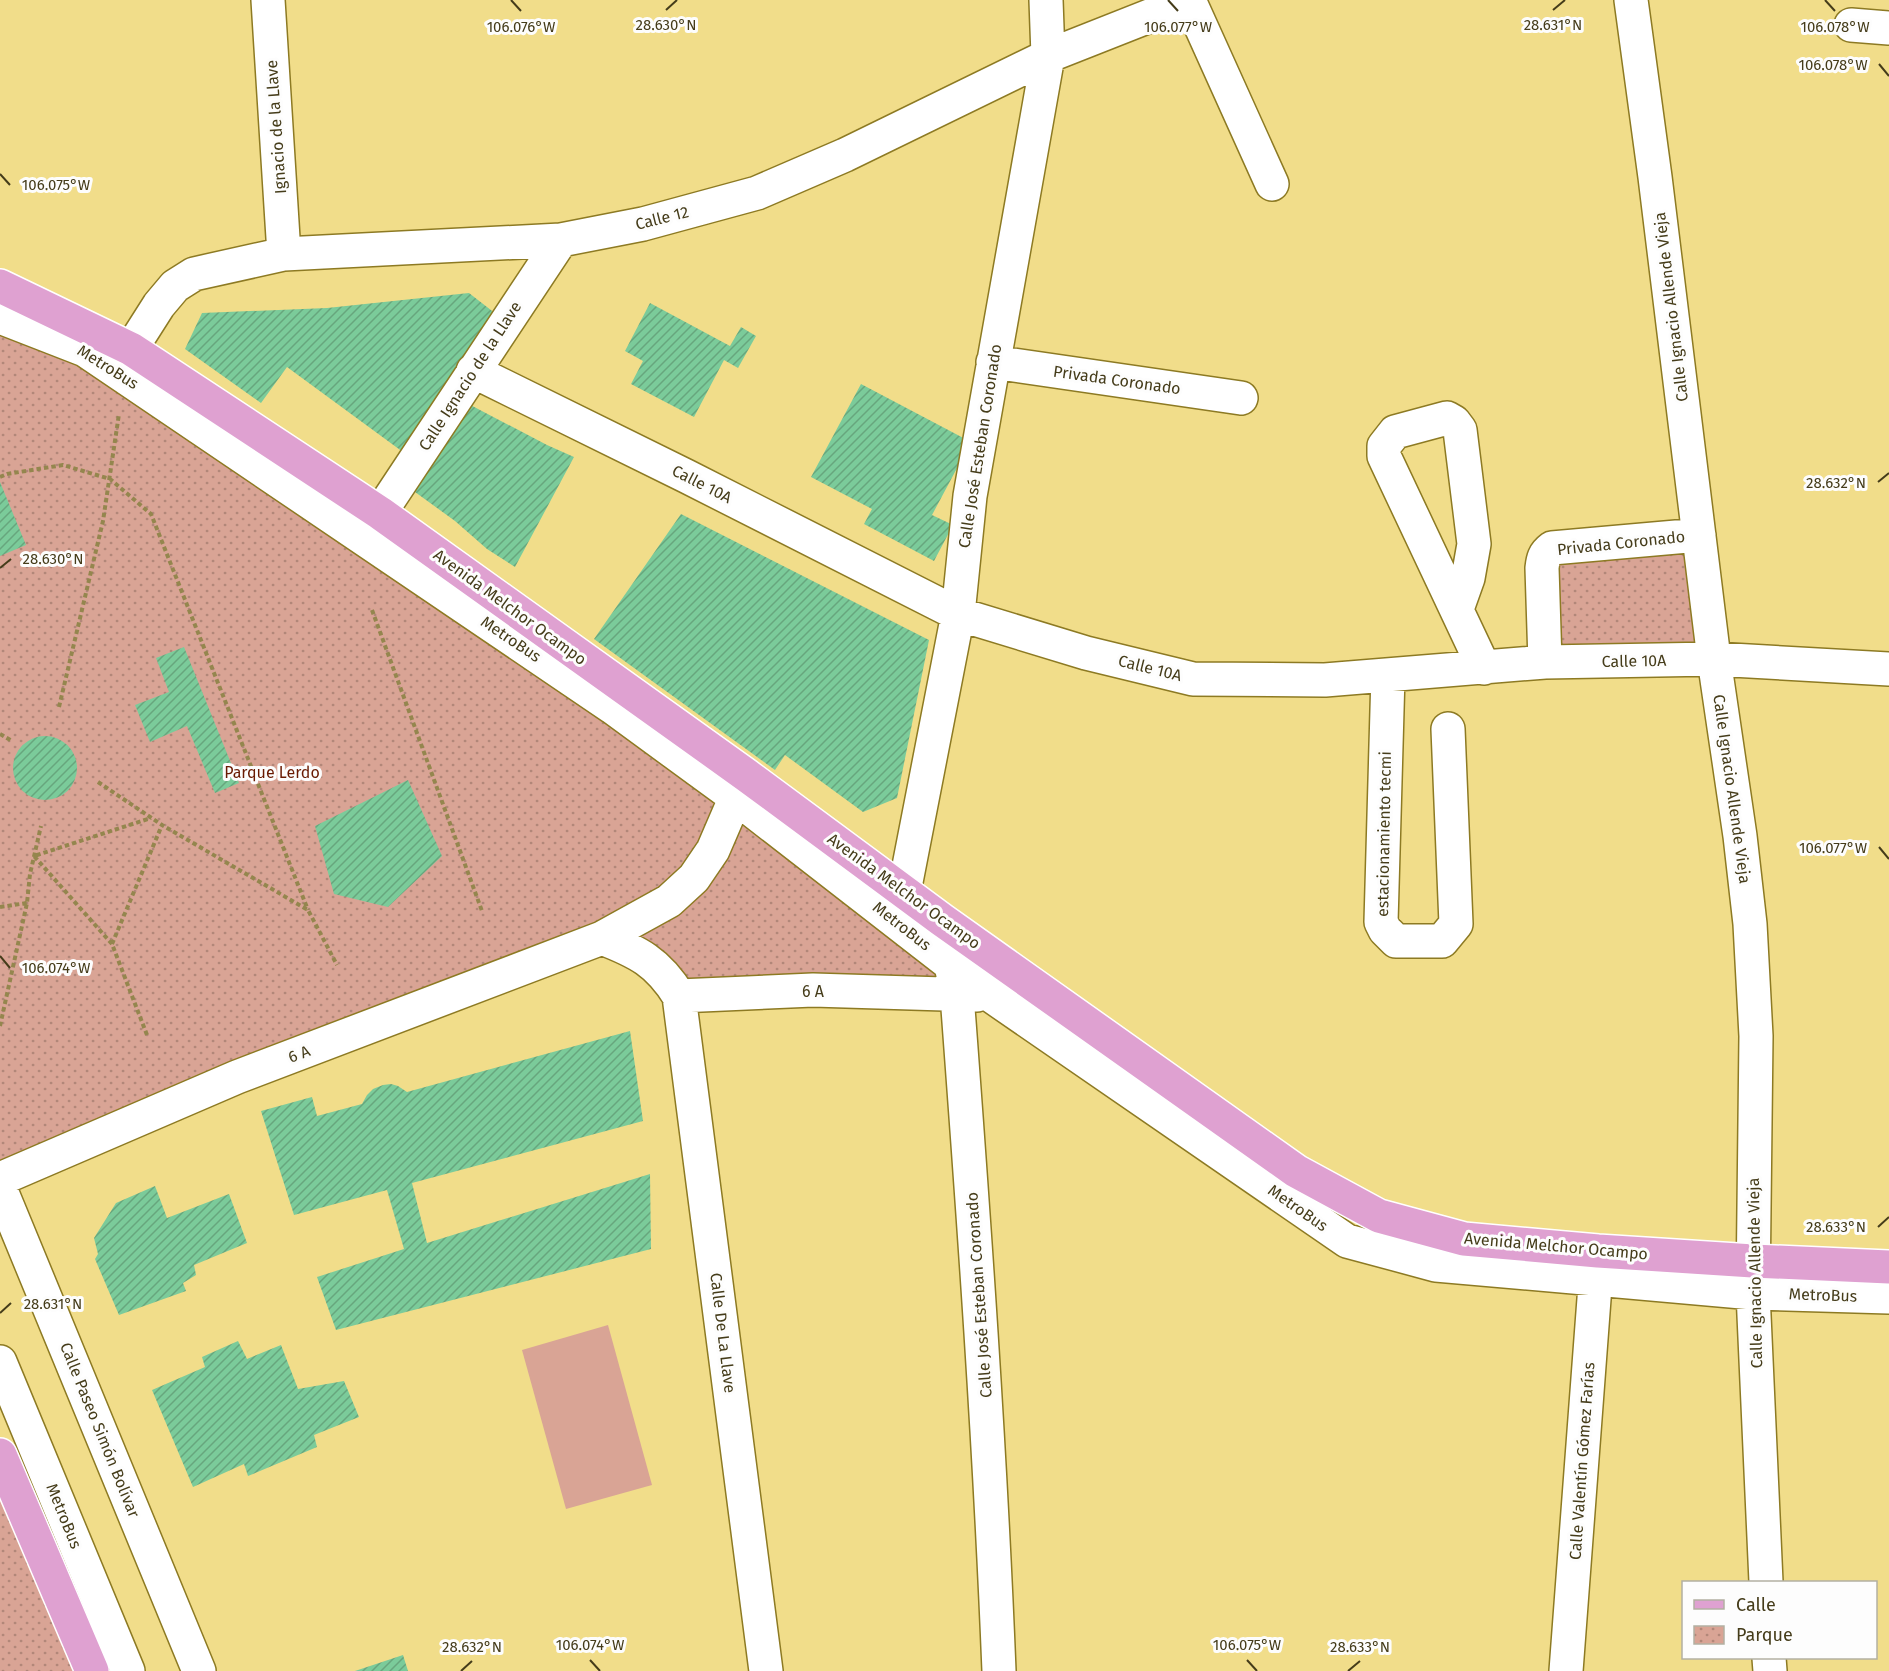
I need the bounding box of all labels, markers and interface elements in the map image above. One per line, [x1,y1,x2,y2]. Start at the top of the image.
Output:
text: 28.630°N [636,16,696,34]
text: 28.631°N [1524,16,1582,34]
text: 106.076°W [487,18,556,36]
text: 106.077°W [1144,18,1213,36]
text: 106.078°W [1800,18,1870,36]
text: 106.078°W [1798,56,1868,74]
street label: Ignacio de la Llave [262,59,290,195]
text: 106.075°W [22,176,91,194]
street label: Calle 12 [633,202,691,234]
street label: Calle Ignacio Allende Vieja [1650,211,1692,403]
street label: Calle Ignacio de la Llave [415,298,525,454]
street label: MetroBus [74,341,142,393]
street label: Calle José Esteban Coronado [954,343,1006,549]
street label: Privada Coronado [1052,362,1182,398]
street label: Calle 10A [669,461,736,508]
text: 28.632°N [1806,474,1866,492]
street label: Privada Coronado [1556,527,1686,559]
street label: Avenida Melchor Ocampo [430,545,590,669]
text: 28.630°N [23,550,83,568]
street label: MetroBus [477,612,545,666]
street label: Calle 10A [1116,651,1184,685]
street label: Calle 10A [1602,651,1667,671]
street label: Calle Ignacio Allende Vieja [1709,693,1755,885]
street label: estacionamiento tecmi [1373,751,1395,917]
park label: Parque Lerdo [224,763,320,782]
street label: Avenida Melchor Ocampo [824,829,984,953]
text: 106.077°W [1799,839,1868,857]
street label: MetroBus [869,897,935,955]
text: 106.074°W [22,959,91,977]
street label: 6 A [802,982,825,1001]
street label: 6 A [285,1041,313,1067]
street label: Calle Ignacio Allende Vieja [1744,1177,1766,1369]
street label: MetroBus [1264,1181,1332,1235]
street label: Calle José Esteban Coronado [962,1192,996,1398]
text: 28.633°N [1806,1218,1866,1236]
street label: Avenida Melchor Ocampo [1463,1228,1649,1264]
street label: Calle De La Llave [706,1272,740,1394]
street label: MetroBus [1788,1284,1858,1306]
text: 28.631°N [24,1295,82,1313]
street label: Calle Paseo Simón Bolívar [56,1340,144,1521]
street label: Calle Valentín Gómez Farías [1566,1361,1598,1561]
street label: MetroBus [42,1481,86,1551]
legend [1682,1581,1877,1659]
text: Calle [1736,1594,1776,1616]
text: Parque [1736,1624,1793,1646]
text: 106.074°W [556,1636,625,1654]
text: 106.075°W [1213,1636,1282,1654]
text: 28.632°N [442,1638,502,1656]
text: 28.633°N [1330,1638,1390,1656]

